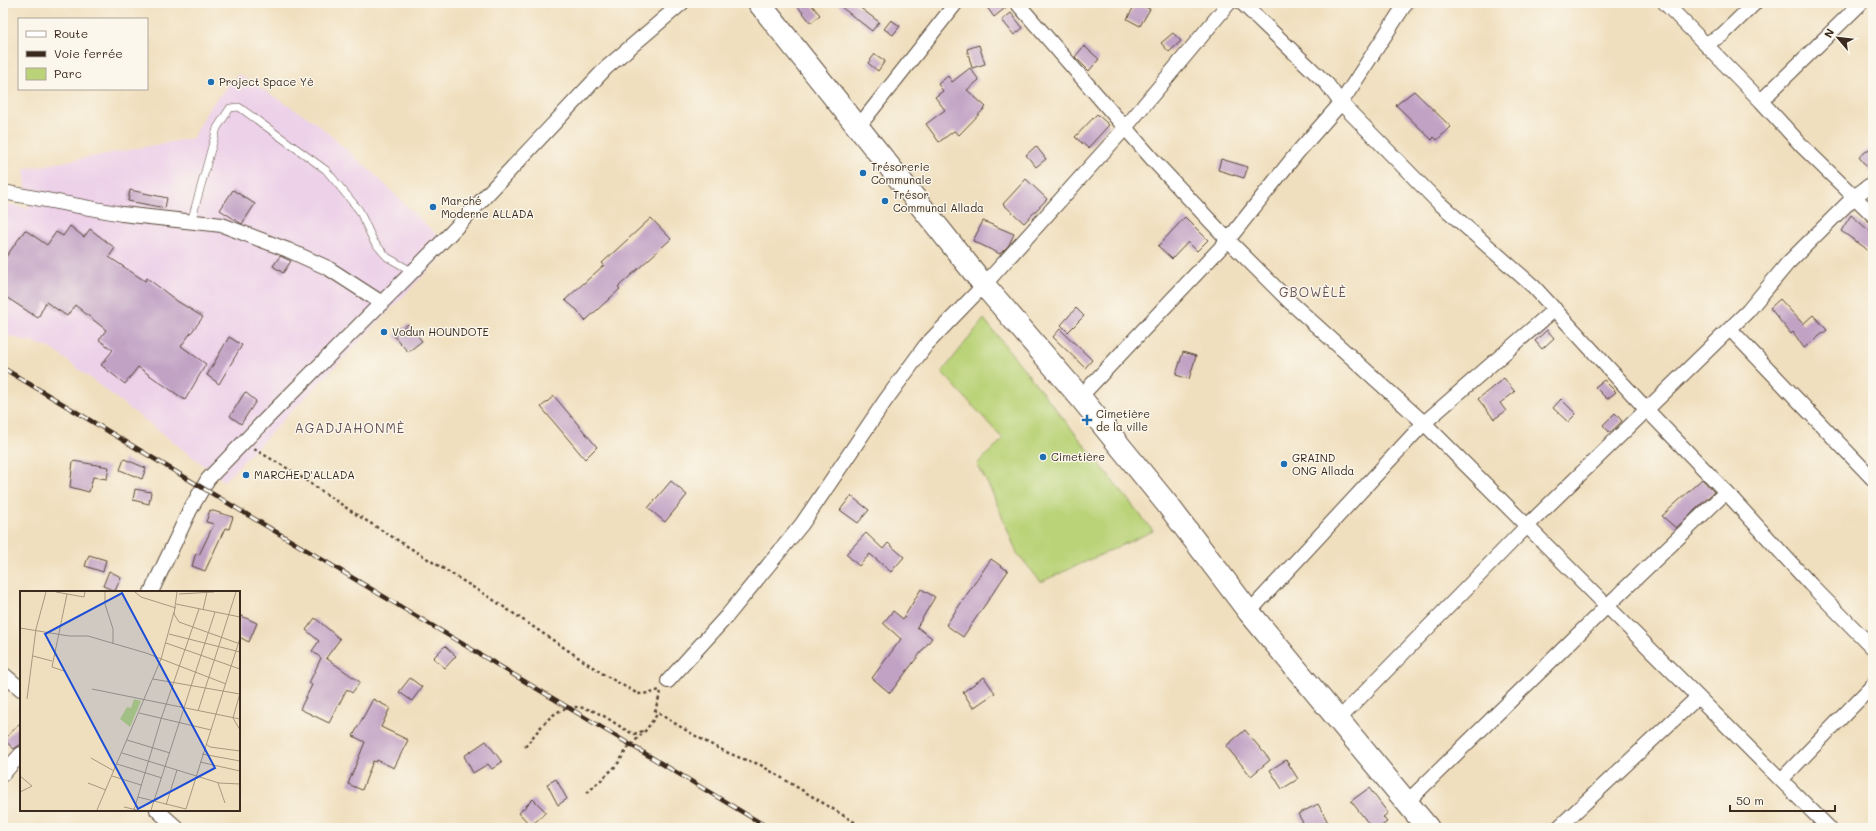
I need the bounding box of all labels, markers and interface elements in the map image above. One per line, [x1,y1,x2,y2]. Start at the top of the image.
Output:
legend [18,18,148,90]
north arrow [1818,18,1858,58]
text: Route [54,25,88,41]
text: N [1820,26,1837,40]
text: Voie ferrée [54,45,123,61]
text: Parc [54,65,82,81]
place label: Project Space Yè [219,74,314,89]
marker: Project Space Yè [206,77,216,87]
place label: Trésorerie Communale [871,159,932,187]
marker: Trésorerie Communale [858,168,868,178]
place label: Trésor Communal Allada [893,187,984,215]
place label: Marché Moderne ALLADA [441,193,534,221]
marker: Trésor Communal Allada [880,196,890,206]
marker: Marché Moderne ALLADA [428,202,438,212]
district label: GBOWÈLÈ [1279,283,1347,300]
place label: Vodun HOUNDOTE [392,324,489,339]
marker: Vodun HOUNDOTE [379,327,389,337]
place label: Cimetière de la ville [1096,406,1150,434]
marker: Cimetière de la ville [1081,414,1093,426]
district label: AGADJAHONMÈ [295,419,405,436]
place label: Cimetière [1051,449,1105,464]
place label: GRAIND ONG Allada [1292,450,1354,478]
marker: Cimetière [1038,452,1048,462]
marker: GRAIND ONG Allada [1279,459,1289,469]
place label: MARCHE D'ALLADA [254,467,355,482]
marker: MARCHE D'ALLADA [241,470,251,480]
inset map [20,591,240,811]
scale bar [1730,787,1835,813]
text: 50 m [1736,792,1764,808]

